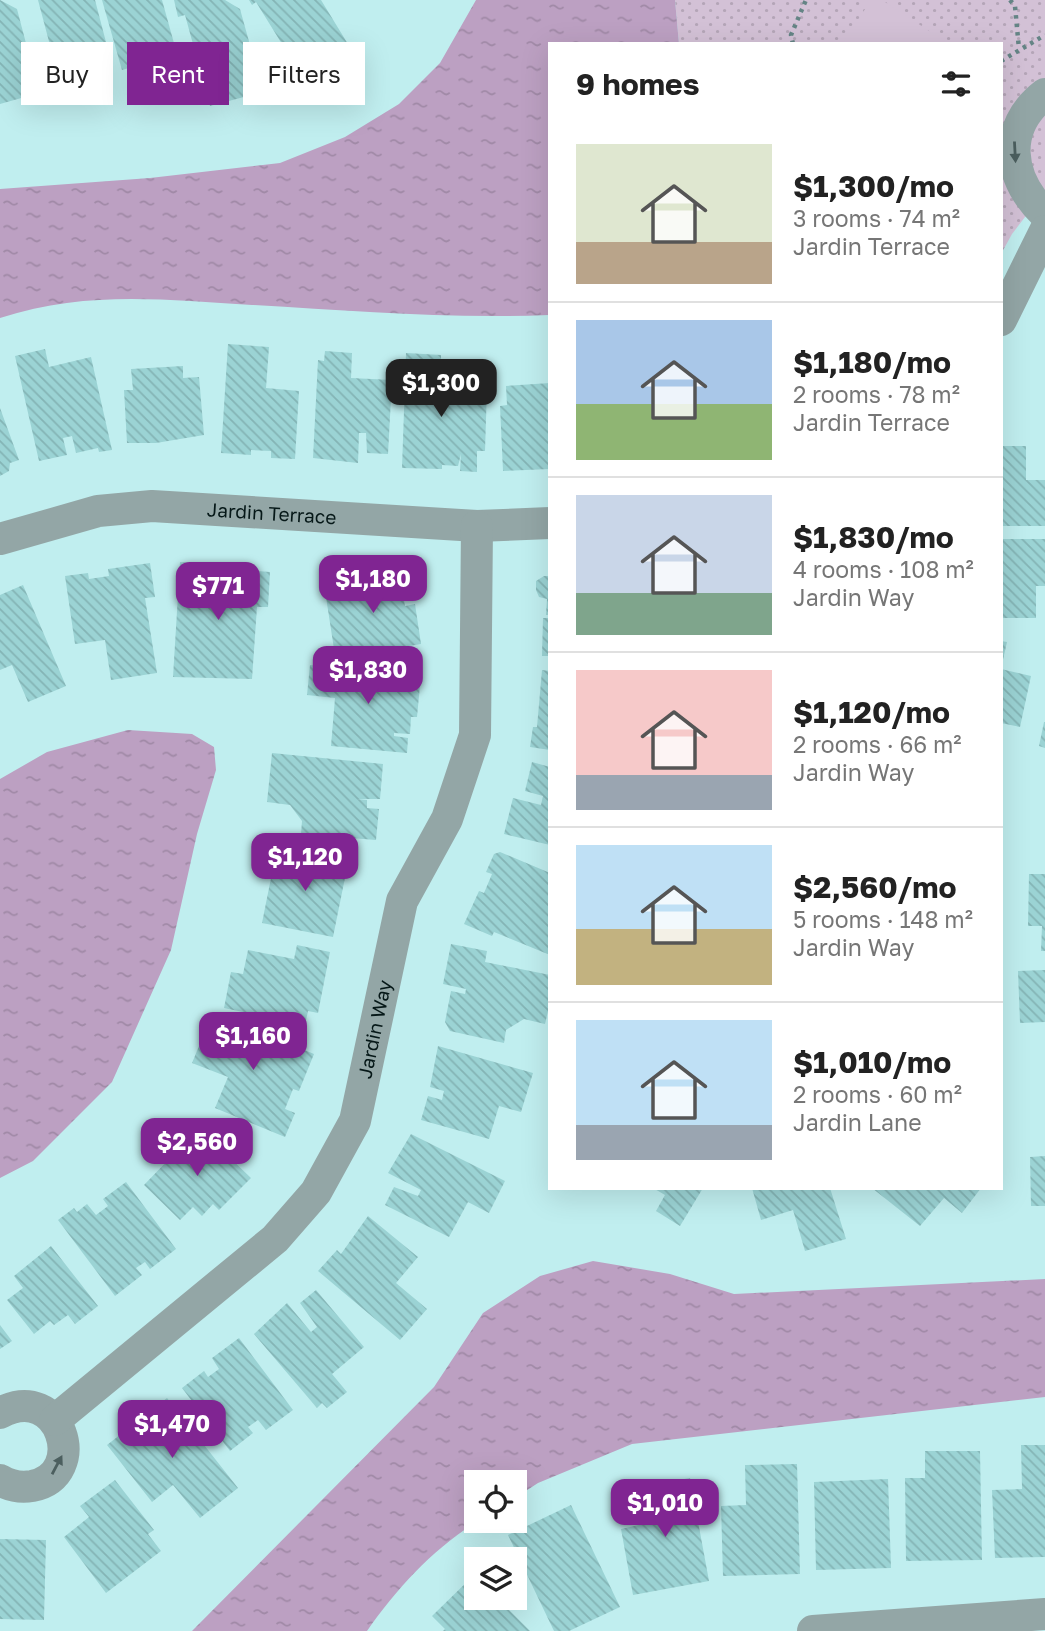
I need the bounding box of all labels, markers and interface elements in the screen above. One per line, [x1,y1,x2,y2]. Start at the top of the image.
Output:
chip: Buy [21,42,113,105]
chip: Rent [127,42,229,105]
chip: Filters [243,42,365,105]
icon: filters [937,65,975,103]
text: 9 homes [576,66,699,102]
one-way arrow [1010,141,1021,163]
text: $1,300/mo [793,168,954,204]
icon: home [632,172,716,256]
text: 3 rooms · 74 m² [793,204,960,232]
text: Jardin Terrace [793,232,950,260]
text: $1,180/mo [793,344,951,380]
icon: home [632,348,716,432]
pin: $1,300 [384,360,498,419]
text: $1,300 [402,368,480,396]
text: 2 rooms · 78 m² [793,380,960,408]
text: Jardin Terrace [793,408,950,436]
street label: Jardin Terrace [206,497,337,528]
text: $1,830/mo [793,519,954,555]
icon: home [632,523,716,607]
text: 4 rooms · 108 m² [793,555,974,583]
pin: $1,180 [316,556,430,615]
pin: $771 [177,562,259,622]
text: $1,180 [335,564,411,592]
text: $771 [192,571,244,599]
text: Jardin Way [793,583,914,611]
pin: $1,830 [311,646,425,706]
text: $1,830 [329,655,407,683]
text: $1,120/mo [793,694,950,730]
icon: home [632,698,716,782]
text: 2 rooms · 66 m² [793,730,962,758]
text: Jardin Way [793,758,914,786]
pin: $1,120 [248,834,362,893]
text: $1,120 [267,842,343,870]
text: $2,560/mo [793,869,957,905]
icon: home [632,873,716,957]
text: 5 rooms · 148 m² [793,905,973,933]
text: Jardin Way [793,933,914,961]
street label: Jardin Way [352,977,396,1081]
pin: $1,160 [196,1012,310,1072]
text: $1,160 [215,1021,291,1049]
text: $1,010/mo [793,1044,951,1080]
icon: home [632,1048,716,1132]
text: 2 rooms · 60 m² [793,1080,962,1108]
text: Jardin Lane [793,1108,922,1136]
pin: $2,560 [140,1118,254,1178]
text: $2,560 [157,1127,237,1155]
pin: $1,470 [115,1400,229,1460]
text: $1,470 [134,1409,210,1437]
one-way arrow [51,1456,63,1475]
map controls [464,1470,527,1610]
button: locate [464,1470,527,1533]
pin: $1,010 [608,1480,722,1539]
text: $1,010 [627,1488,703,1516]
button: layers [464,1547,527,1610]

